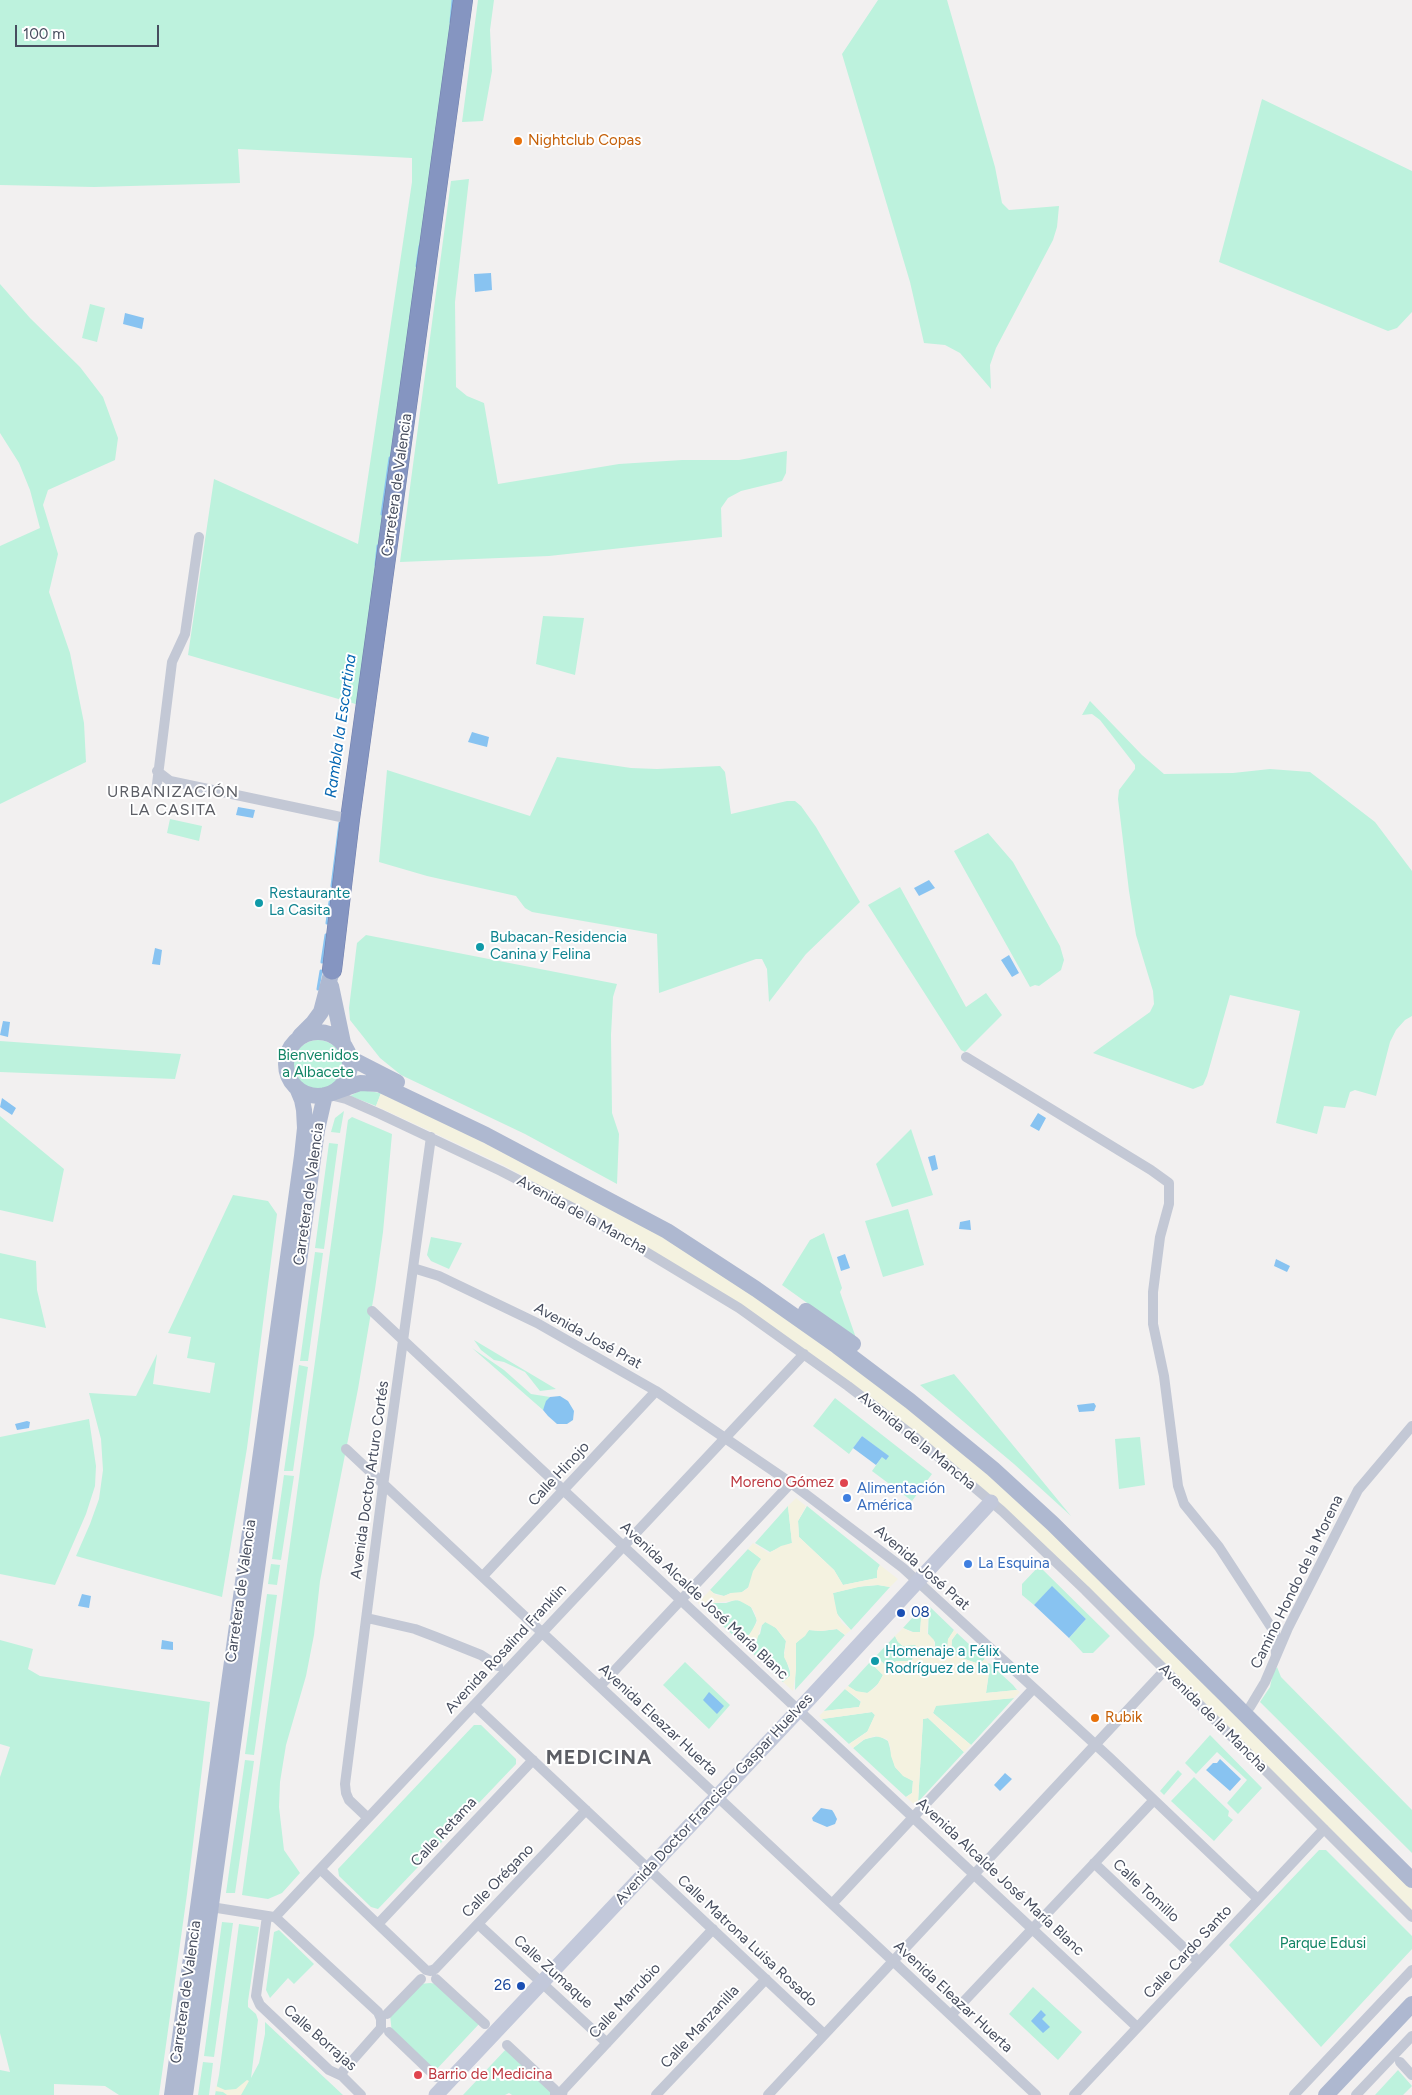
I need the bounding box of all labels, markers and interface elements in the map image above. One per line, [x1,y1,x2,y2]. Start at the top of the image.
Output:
scale bar [18,15,161,47]
text: 100 m [23,25,65,43]
place label: Nightclub Copas [528,132,641,150]
marker: Nightclub Copas [512,135,524,147]
street label: Carretera de Valencia [378,412,416,558]
water label: Rambla la Escartina [321,653,361,799]
district label: URBANIZACIÓN LA CASITA [105,782,241,820]
place label: Restaurante La Casita [269,885,350,920]
marker: Restaurante La Casita [253,897,265,909]
place label: Bubacan-Residencia Canina y Felina [490,929,627,964]
marker: Bubacan-Residencia Canina y Felina [474,941,486,953]
park label: Bienvenidos a Albacete [277,1047,359,1082]
street label: Carretera de Valencia [290,1121,328,1267]
street label: Avenida de la Mancha [514,1172,650,1258]
street label: Avenida José Prat [531,1299,645,1373]
street label: Avenida Doctor Arturo Cortés [347,1380,393,1580]
street label: Avenida de la Mancha [855,1388,979,1494]
street label: Calle Hinojo [525,1438,593,1510]
place label: Moreno Gómez [730,1474,834,1492]
marker: Moreno Gómez [838,1477,850,1489]
place label: Alimentación América [857,1480,945,1515]
marker: Alimentación América [841,1492,853,1504]
street label: Camino Hondo de la Morena [1247,1492,1347,1672]
street label: Carretera de Valencia [222,1518,260,1664]
street label: Avenida Alcalde José María Blanc [616,1518,792,1684]
street label: Avenida José Prat [871,1522,973,1614]
place label: La Esquina [978,1555,1050,1573]
marker: La Esquina [962,1558,974,1570]
street label: Avenida Rosalind Franklin [442,1581,570,1717]
place label: 08 [911,1604,930,1622]
marker: 08 [895,1607,907,1619]
place label: Homenaje a Félix Rodríguez de la Fuente [885,1643,1039,1678]
marker: Homenaje a Félix Rodríguez de la Fuente [869,1655,881,1667]
street label: Avenida Eleazar Huerta [595,1660,721,1780]
street label: Avenida de la Mancha [1155,1660,1271,1776]
street label: Avenida Doctor Francisco Gaspar Huelves [611,1690,817,1908]
place label: Rubik [1105,1709,1142,1727]
marker: Rubik [1089,1712,1101,1724]
district label: MEDICINA [545,1746,653,1770]
street label: Calle Retama [407,1794,481,1870]
street label: Avenida Alcalde José María Blanc [912,1794,1088,1960]
street label: Calle Orégano [458,1840,538,1922]
street label: Calle Tomillo [1109,1856,1183,1926]
street label: Calle Matrona Luisa Rosado [673,1871,821,2011]
street label: Calle Cardo Santo [1140,1902,1236,2002]
street label: Carretera de Valencia [167,1919,205,2065]
street label: Calle Zumaque [510,1932,596,2012]
park label: Parque Edusi [1280,1935,1366,1953]
street label: Avenida Eleazar Huerta [890,1937,1016,2057]
street label: Calle Marrubio [585,1959,665,2043]
place label: 26 [494,1977,511,1995]
marker: 26 [515,1980,527,1992]
street label: Calle Manzanilla [657,1982,743,2072]
street label: Calle Borrajas [280,2001,360,2075]
place label: Barrio de Medicina [428,2066,552,2084]
marker: Barrio de Medicina [412,2069,424,2081]

